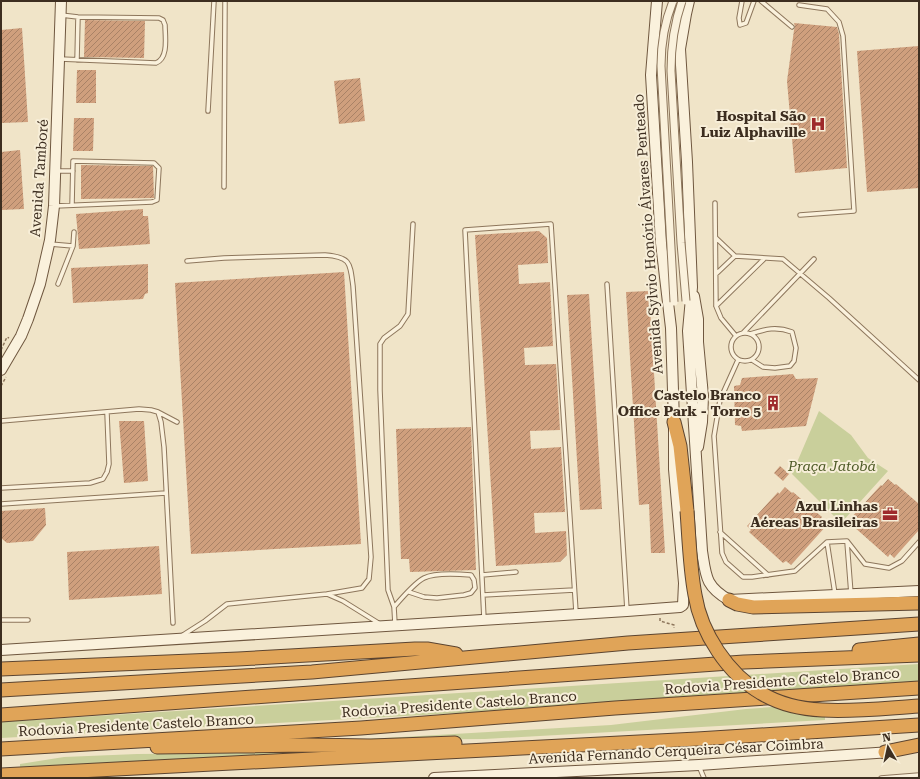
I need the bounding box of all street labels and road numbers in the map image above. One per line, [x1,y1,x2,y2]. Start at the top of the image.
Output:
street label: Avenida Sylvio Honório Álvares Penteado [630,93,666,375]
street label: Avenida Tamboré [27,118,51,237]
street label: Rodovia Presidente Castelo Branco [664,665,900,697]
street label: Rodovia Presidente Castelo Branco [341,688,577,720]
street label: Rodovia Presidente Castelo Branco [18,711,254,739]
street label: Avenida Fernando Cerqueira César Coimbra [528,735,824,767]

